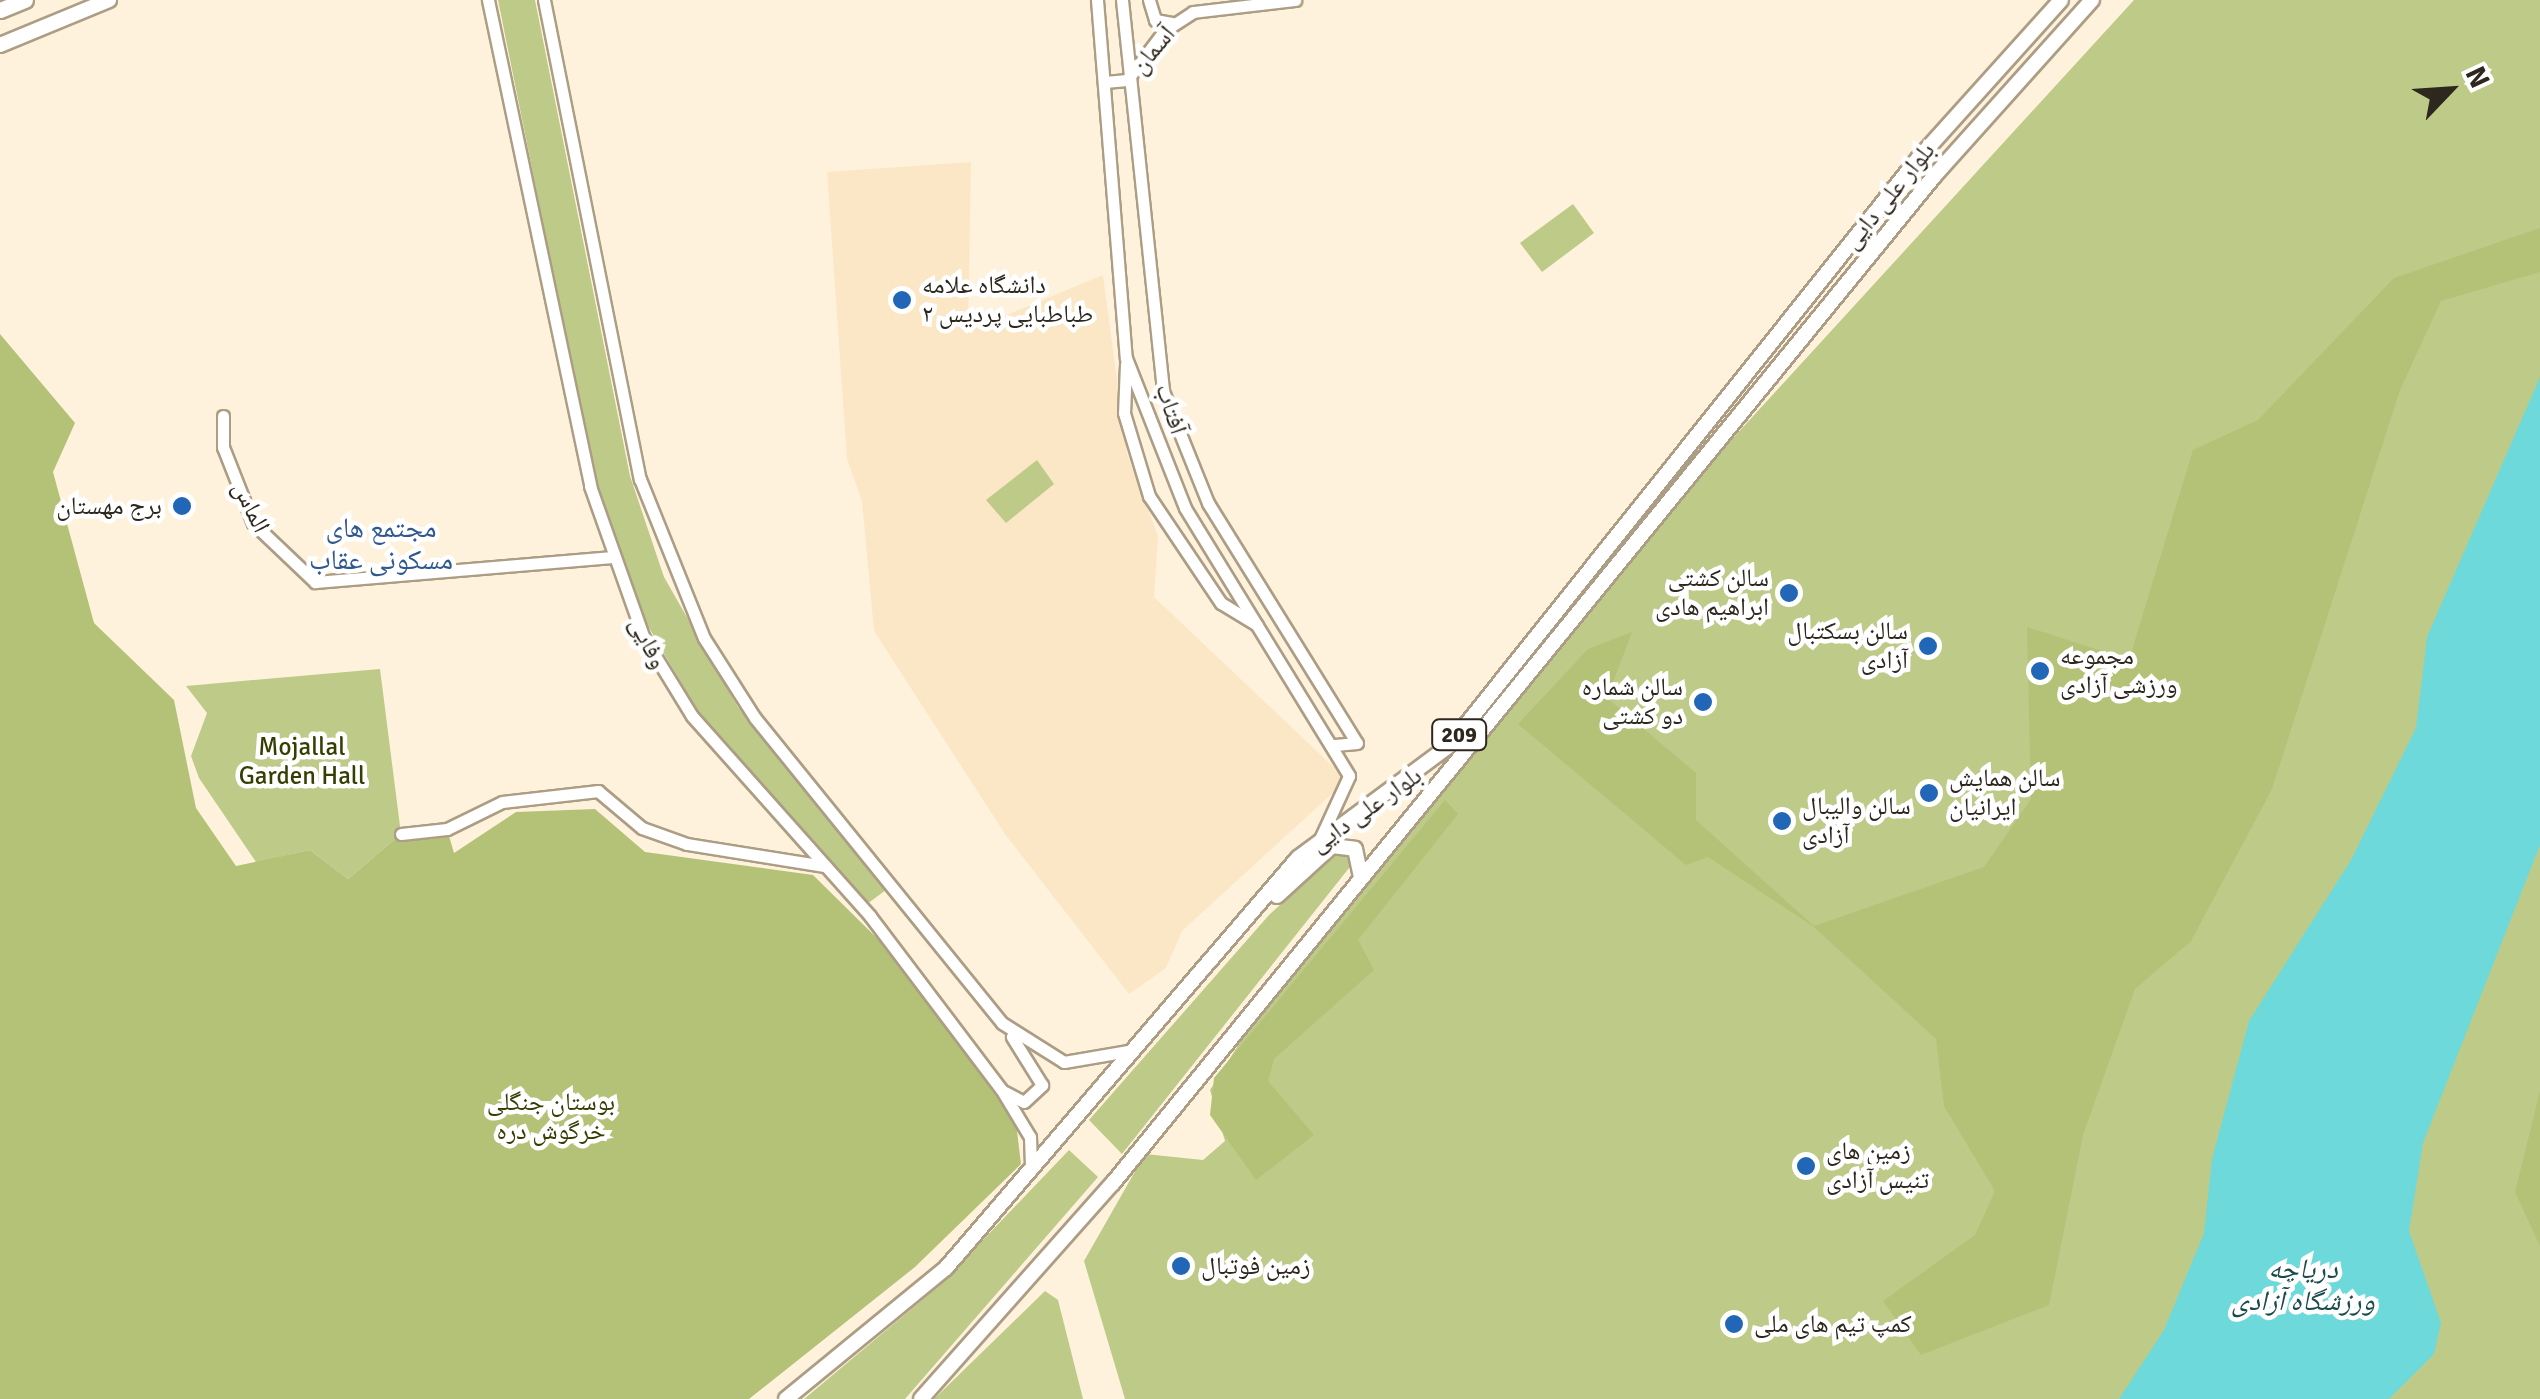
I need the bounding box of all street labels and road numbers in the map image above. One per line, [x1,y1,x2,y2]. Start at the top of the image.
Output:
street label: آسمان [1124,20,1182,80]
street label: بلوار علی دایی [1837,136,1941,256]
street label: آفتاب [1149,380,1193,438]
street label: الماس [226,477,276,537]
street label: وفایی [622,612,674,674]
road number: 209 [1429,718,1489,752]
street label: بلوار علی دایی [1304,761,1428,859]

